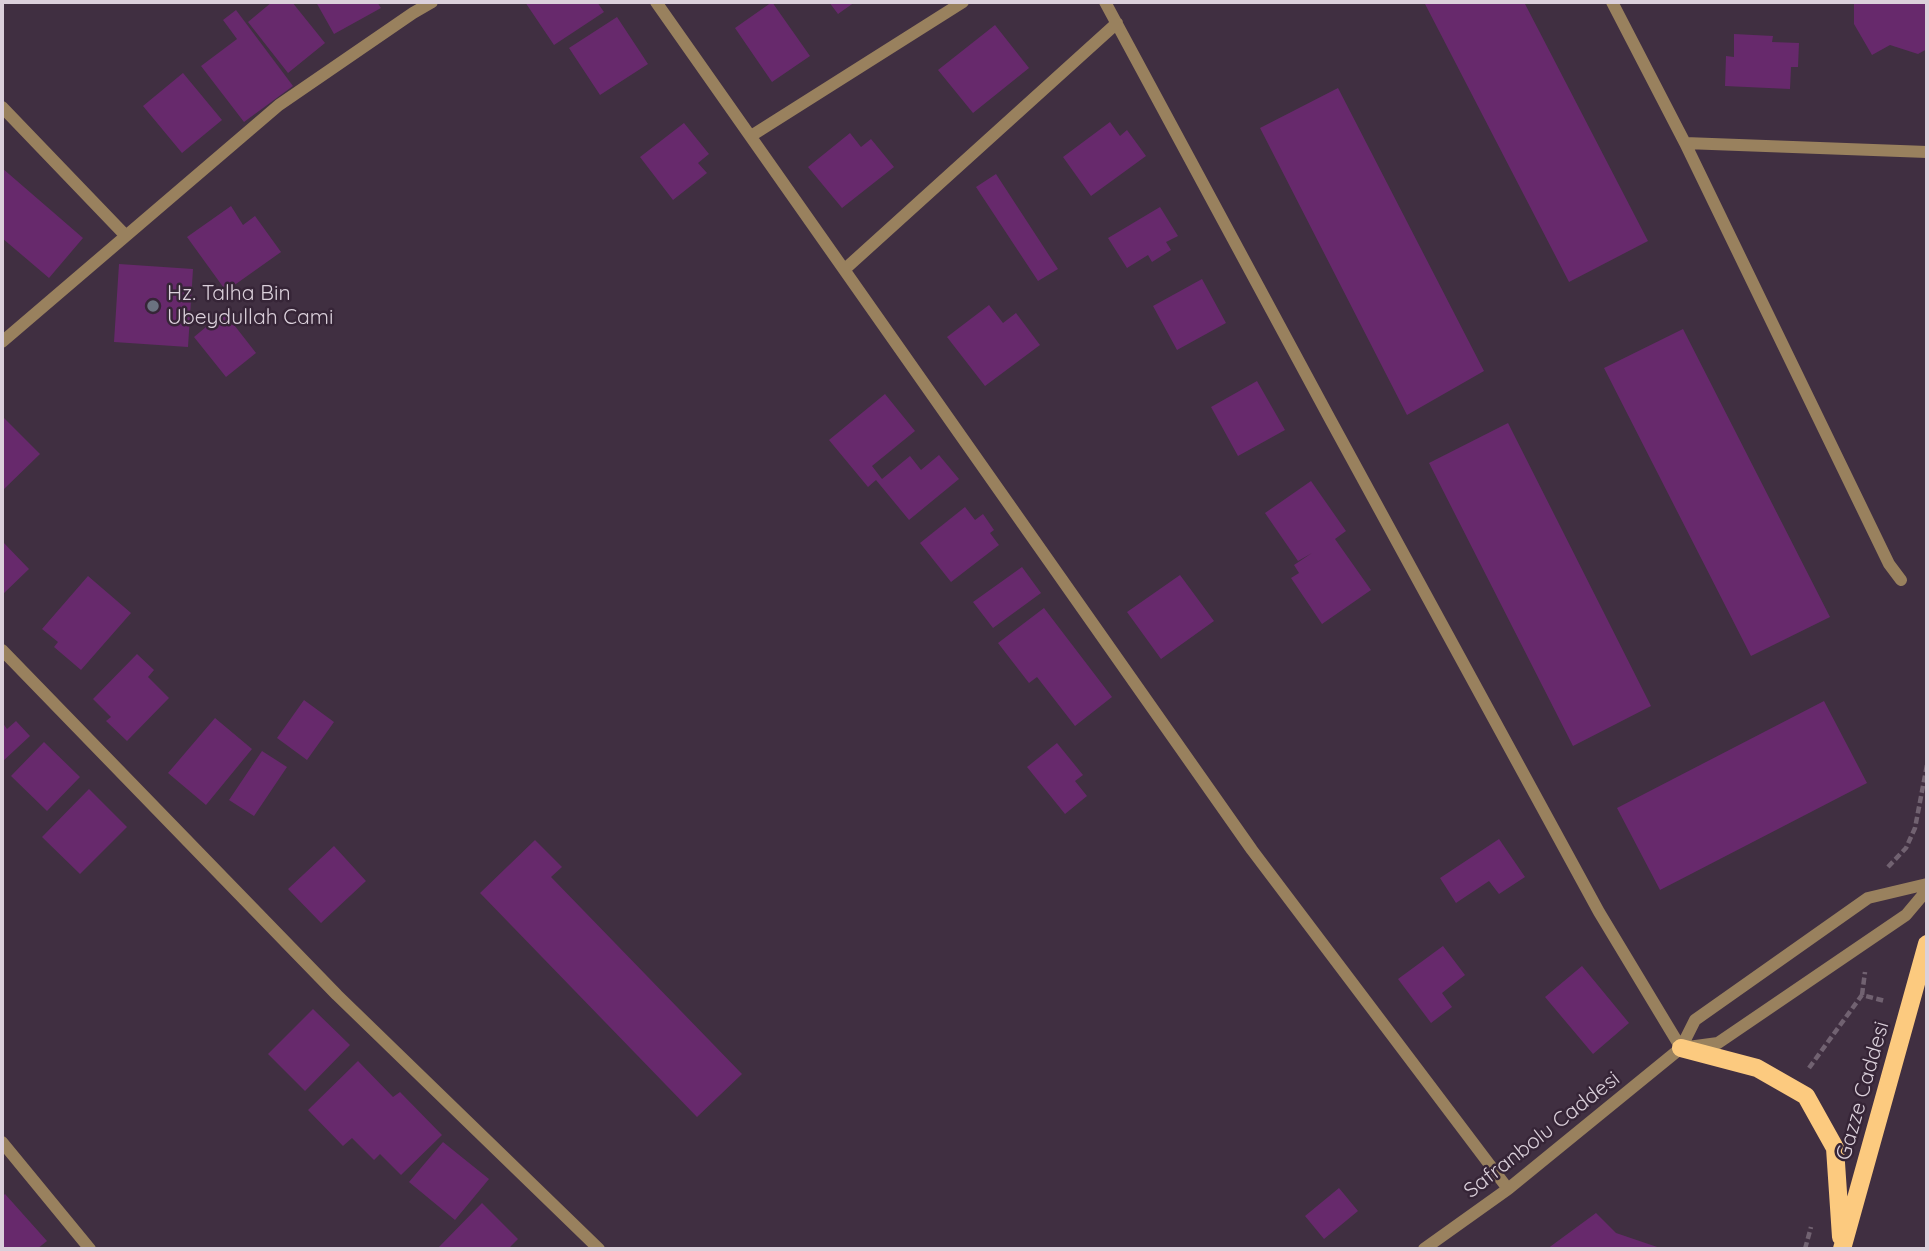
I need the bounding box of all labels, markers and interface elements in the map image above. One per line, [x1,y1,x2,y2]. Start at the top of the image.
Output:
place label: Hz. Talha Bin Ubeydullah Cami [167,281,333,331]
marker: Hz. Talha Bin Ubeydullah Cami [145,298,161,314]
street label: Gazze Caddesi [1831,1019,1895,1163]
street label: Safranbolu Caddesi [1459,1066,1625,1204]

